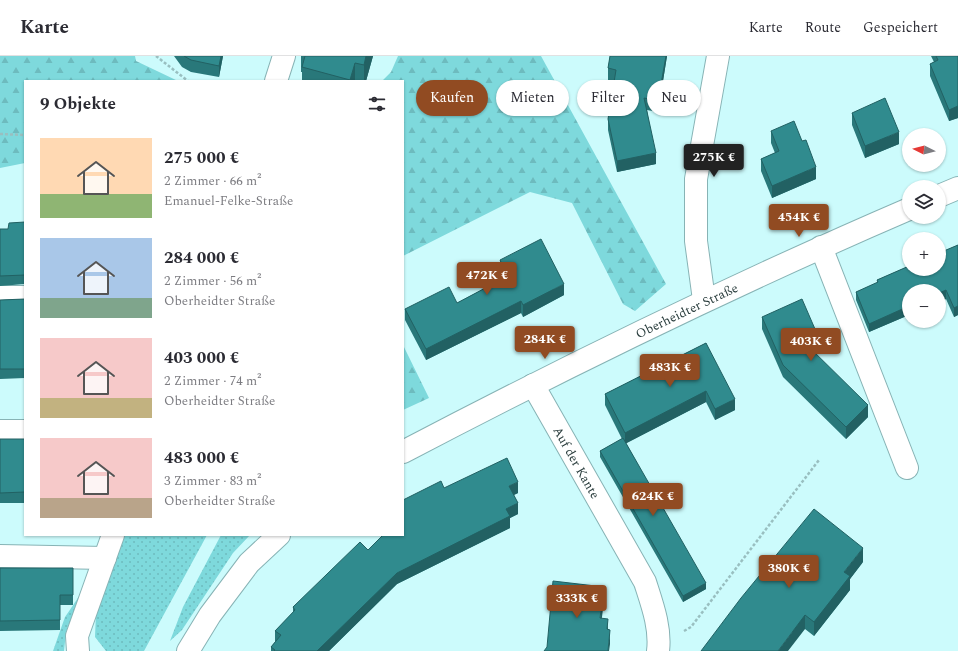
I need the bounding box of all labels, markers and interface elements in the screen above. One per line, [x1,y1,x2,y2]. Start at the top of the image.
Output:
text: Karte [20,13,69,42]
text: Karte [749,17,783,38]
text: Route [805,17,841,38]
text: Gespeichert [863,17,938,38]
chip: Kaufen [416,80,488,116]
chip: Mieten [496,80,569,116]
chip: Filter [577,80,639,116]
chip: Neu [647,80,701,116]
text: 9 Objekte [40,91,116,117]
icon: filters [366,93,388,115]
north arrow [902,128,946,172]
map controls [902,128,946,328]
pin: 275K € [681,144,747,178]
text: 275 000 € [164,145,239,171]
text: 275K € [693,147,735,167]
icon: home [72,154,120,202]
text: 2 Zimmer · 66 m² [164,171,261,191]
button: layers [902,180,946,224]
text: Emanuel-Felke-Straße [164,191,293,211]
pin: 454K € [766,204,832,238]
text: 454K € [778,207,820,227]
button: + [902,232,946,276]
text: 284 000 € [164,245,239,271]
icon: home [72,254,120,302]
pin: 472K € [454,262,520,296]
text: 472K € [466,265,508,285]
text: 2 Zimmer · 56 m² [164,271,261,291]
street label: Oberheidter Straße [632,278,741,344]
button: − [902,284,946,328]
text: Oberheidter Straße [164,291,275,311]
pin: 284K € [512,326,578,360]
pin: 403K € [778,328,844,362]
text: 284K € [524,329,566,349]
text: 403K € [790,331,832,351]
text: 403 000 € [164,345,239,371]
icon: home [72,354,120,402]
pin: 483K € [637,354,703,388]
text: 483K € [649,357,691,377]
text: 2 Zimmer · 74 m² [164,371,261,391]
text: Oberheidter Straße [164,391,275,411]
street label: Auf der Kante [548,423,605,503]
text: 483 000 € [164,445,239,471]
icon: home [72,454,120,502]
text: 3 Zimmer · 83 m² [164,471,261,491]
pin: 624K € [620,483,686,517]
text: 624K € [632,486,674,506]
text: Oberheidter Straße [164,491,275,511]
pin: 380K € [756,555,822,589]
text: 380K € [768,558,810,578]
pin: 333K € [544,585,610,619]
text: 333K € [556,588,598,608]

